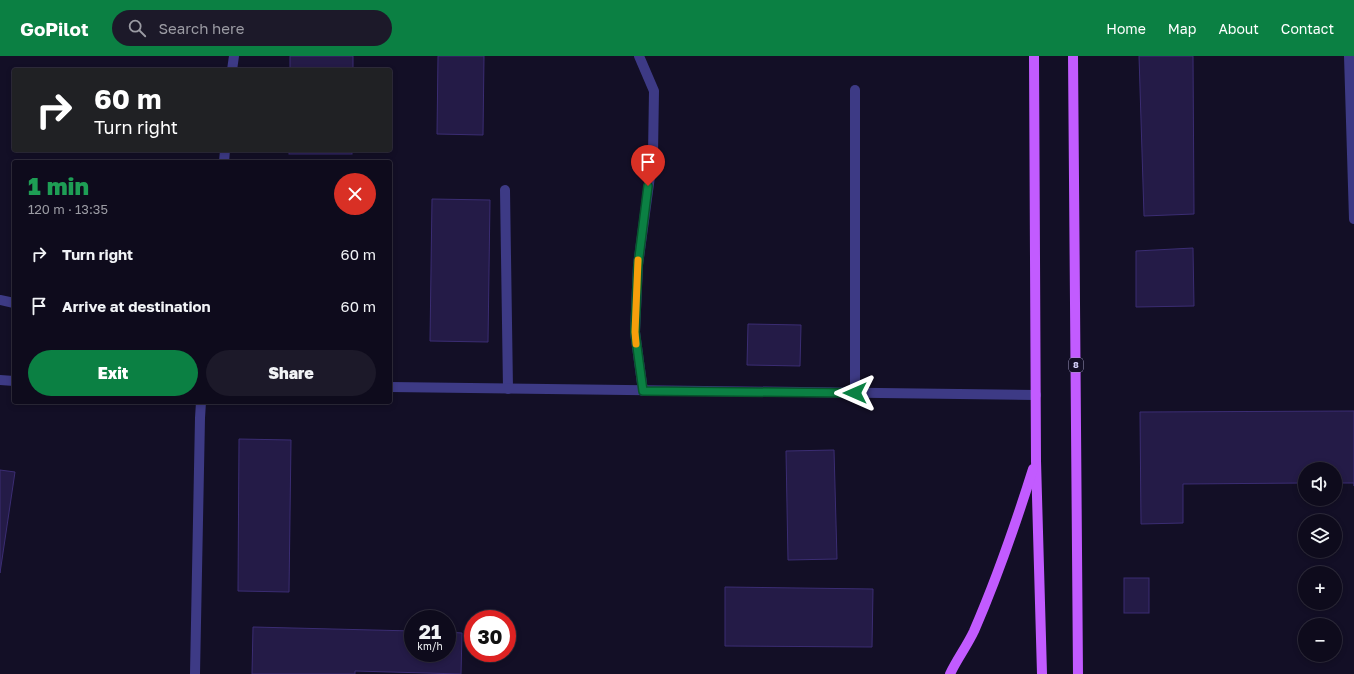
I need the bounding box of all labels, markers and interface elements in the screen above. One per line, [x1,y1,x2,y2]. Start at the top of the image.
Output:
search box [112,10,392,46]
text: GoPilot [20,17,88,40]
icon: search [126,17,148,39]
text: Search here [158,19,244,37]
text: Home [1106,20,1146,37]
text: Map [1168,20,1196,37]
text: About [1218,20,1259,37]
text: Contact [1281,20,1334,37]
text: 60 m [94,82,161,115]
icon: right [28,84,80,136]
text: Turn right [94,116,178,138]
pin [631,145,665,186]
icon: arrive [637,151,659,173]
text: 1 min [28,171,89,200]
button: close [334,173,376,215]
text: 120 m · 13:35 [28,201,108,217]
icon: right [28,243,50,265]
text: Turn right [62,245,133,263]
text: 60 m [341,245,376,263]
icon: arrive [28,295,50,317]
text: Arrive at destination [62,297,211,315]
text: 60 m [341,297,376,315]
button: Exit [28,350,198,396]
button: Share [206,350,376,396]
road number: 8 [1069,358,1083,372]
position arrow [834,372,876,414]
map controls [1298,462,1342,662]
button: sound [1298,462,1342,506]
button: layers [1298,514,1342,558]
button: + [1298,566,1342,610]
speed limit sign: 30 [464,610,516,662]
button: − [1298,618,1342,662]
text: 21 [419,619,441,643]
text: km/h [417,640,443,652]

